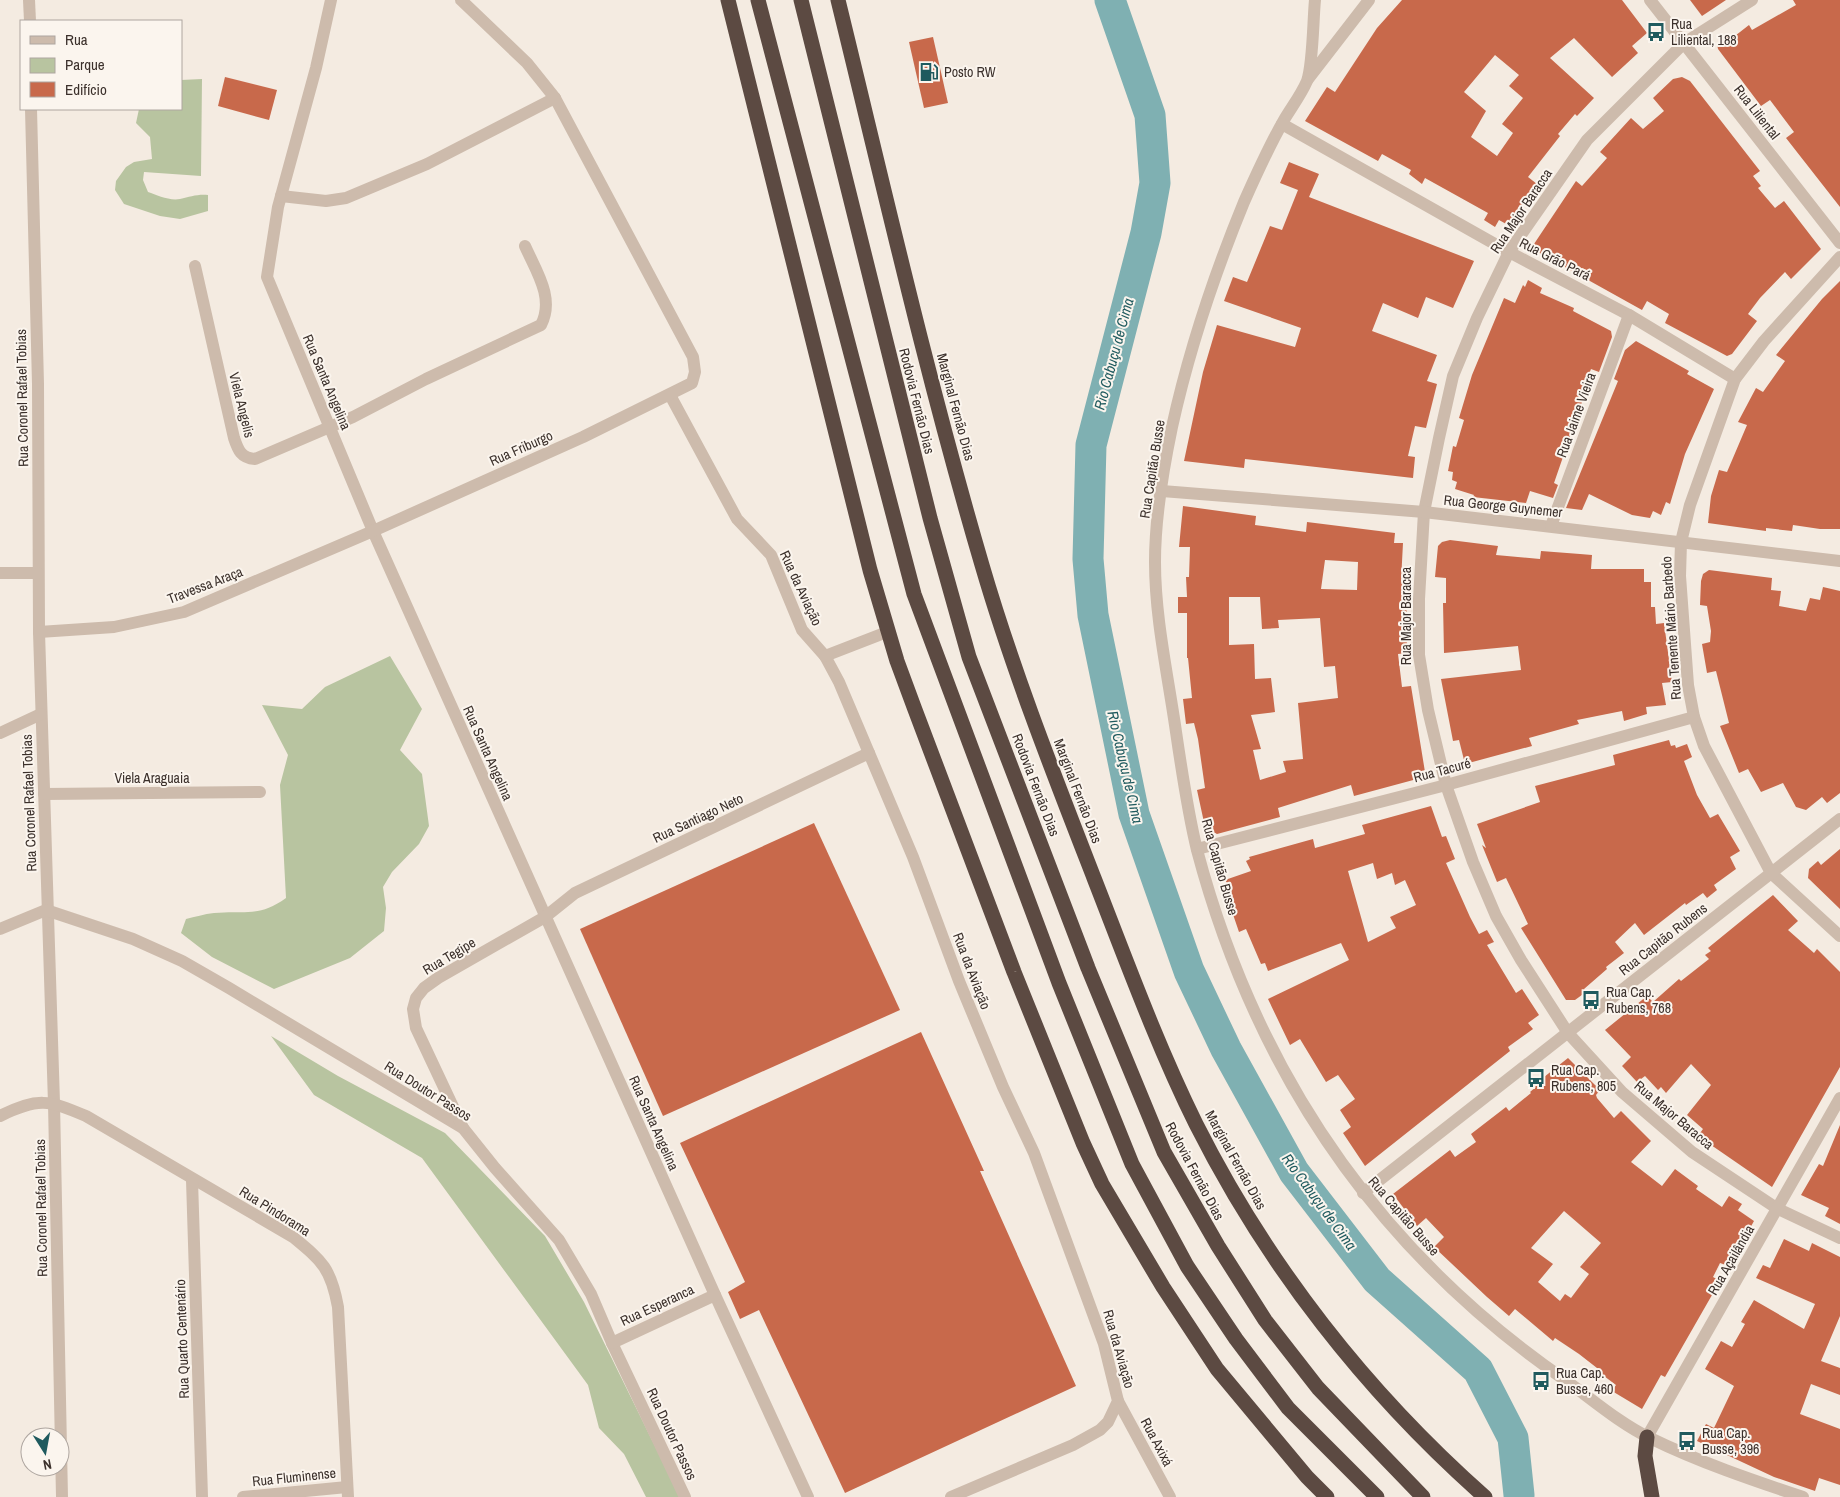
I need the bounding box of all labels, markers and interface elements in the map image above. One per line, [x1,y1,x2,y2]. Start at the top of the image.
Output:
place label: Rua Liliental, 188 [1671,15,1737,49]
legend [20,20,182,110]
bus stop icon: Rua Liliental, 188 [1645,21,1667,43]
text: Rua [65,29,88,50]
text: Parque [65,54,105,75]
fuel station icon: Posto RW [918,61,940,83]
place label: Posto RW [944,63,996,81]
text: Edifício [65,79,107,100]
street label: Rua Liliental [1730,81,1784,143]
street label: Rua Major Baracca [1486,165,1556,257]
street label: Rua Grão Pará [1517,233,1594,285]
water label: Rio Cabuçu de Cima [1089,296,1139,412]
street label: Rua Coronel Rafael Tobias [12,329,32,467]
street label: Rua Santa Angelina [299,331,355,433]
street label: Rodovia Fernão Dias [895,346,939,456]
street label: Marginal Fernão Dias [933,351,979,463]
street label: Rua Jaime Vieira [1552,369,1600,460]
street label: Viela Angelis [225,370,259,440]
street label: Rua Capitão Busse [1135,418,1169,520]
street label: Rua Friburgo [486,426,556,470]
street label: Rua George Guynemer [1443,491,1563,521]
street label: Rua da Aviação [776,548,826,628]
street label: Rua Tenente Mário Barbedo [1657,556,1685,700]
street label: Travessa Araça [165,562,246,608]
street label: Rua Major Baracca [1397,566,1415,665]
street label: Rua Santa Angelina [459,703,517,804]
water label: Rio Cabuçu de Cima [1102,709,1149,825]
street label: Rodovia Fernão Dias [1008,731,1064,839]
street label: Rua Coronel Rafael Tobias [18,734,40,872]
street label: Marginal Fernão Dias [1050,736,1106,846]
street label: Rua Tacuré [1411,754,1473,786]
street label: Viela Araguaia [114,769,190,787]
street label: Rua Santiago Neto [650,789,746,847]
street label: Rua Capitão Busse [1198,817,1242,917]
street label: Rua Capitão Rubens [1615,899,1711,979]
street label: Rua da Aviação [949,930,995,1012]
street label: Rua Tegipe [419,933,479,979]
place label: Rua Cap. Rubens, 768 [1606,983,1671,1017]
bus stop icon: Rua Cap. Rubens, 768 [1580,989,1602,1011]
street label: Rua Doutor Passos [381,1057,475,1125]
place label: Rua Cap. Rubens, 805 [1551,1061,1616,1095]
bus stop icon: Rua Cap. Rubens, 805 [1525,1067,1547,1089]
street label: Rua Santa Angelina [625,1073,683,1174]
street label: Rua Major Baracca [1631,1077,1718,1154]
street label: Marginal Fernão Dias [1201,1107,1271,1213]
street label: Rodovia Fernão Dias [1162,1119,1229,1223]
street label: Rua Coronel Rafael Tobias [31,1139,51,1277]
water label: Rio Cabuçu de Cima [1277,1149,1362,1254]
street label: Rua Capitão Busse [1365,1173,1443,1259]
street label: Rua Pindorama [236,1182,314,1240]
street label: Rua Açailândia [1704,1221,1759,1298]
street label: Rua Quarto Centenário [171,1279,193,1399]
street label: Rua Esperanca [617,1280,697,1330]
street label: Rua da Aviação [1099,1308,1139,1390]
place label: Rua Cap. Busse, 460 [1556,1364,1613,1398]
bus stop icon: Rua Cap. Busse, 460 [1530,1370,1552,1392]
street label: Rua Doutor Passos [643,1385,701,1483]
street label: Rua Axixá [1137,1415,1178,1470]
place label: Rua Cap. Busse, 396 [1702,1424,1759,1458]
north arrow [20,1427,70,1477]
bus stop icon: Rua Cap. Busse, 396 [1676,1430,1698,1452]
text: N [42,1455,53,1474]
street label: Rua Fluminense [251,1464,337,1490]

